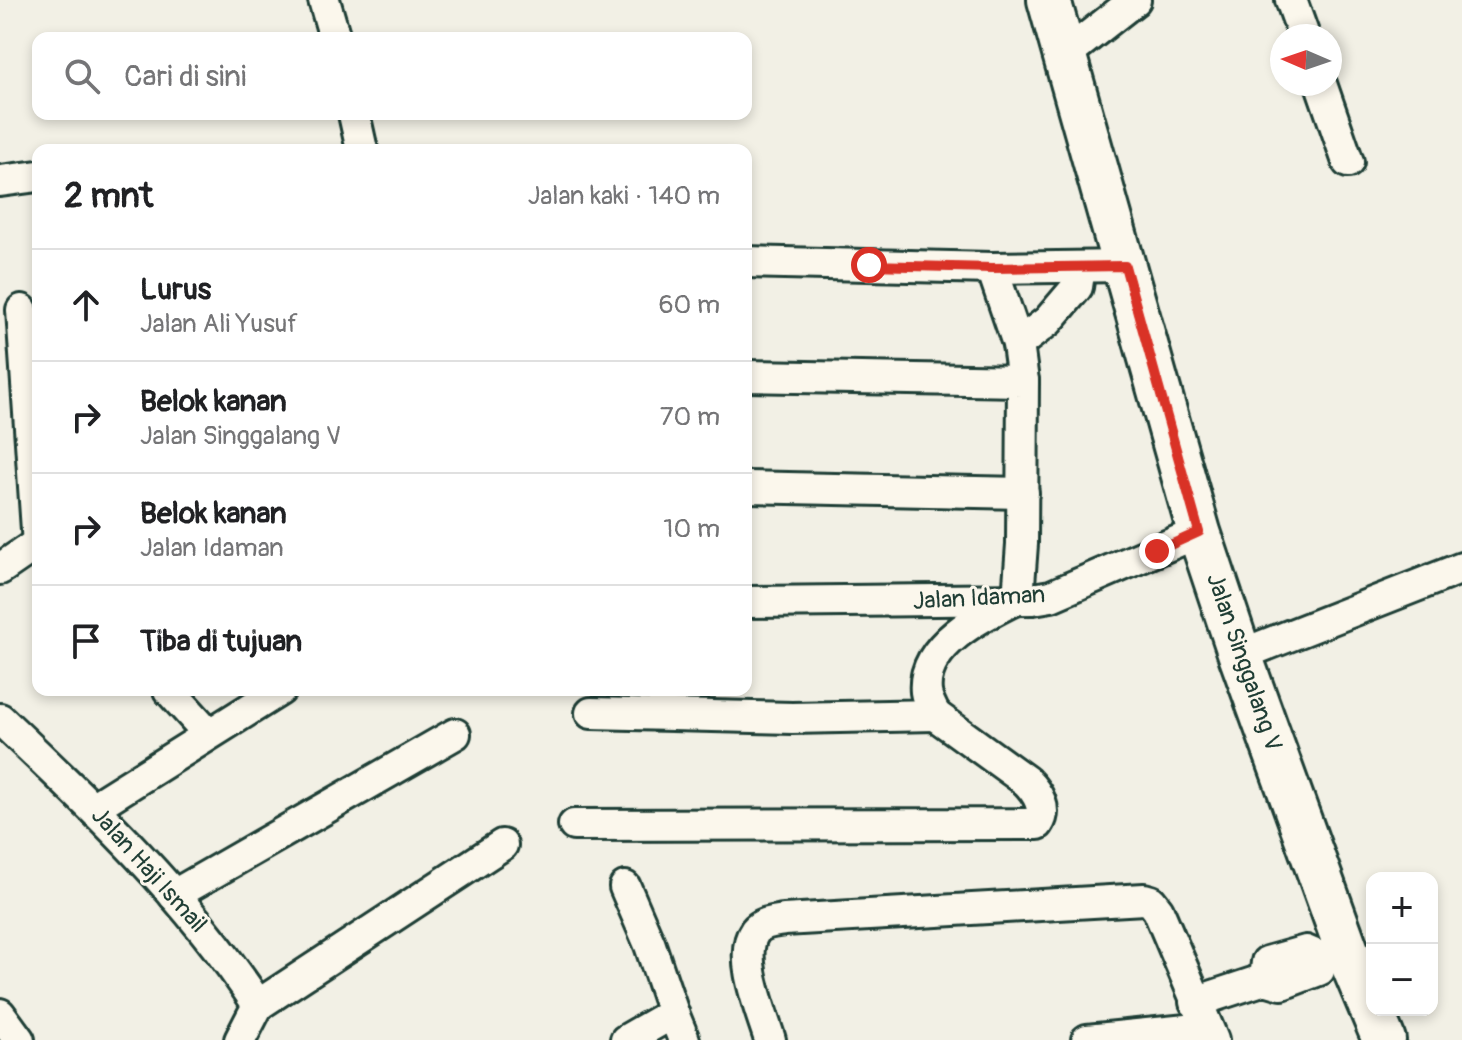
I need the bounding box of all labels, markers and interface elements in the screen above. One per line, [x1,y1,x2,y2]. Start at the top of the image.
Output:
north arrow [1270,24,1342,96]
search box [32,32,752,120]
icon: search [60,54,104,98]
text: Cari di sini [124,58,246,95]
text: 2 mnt [64,175,153,218]
text: Jalan kaki · 140 m [528,180,720,212]
route start [851,247,887,283]
text: Lurus [140,271,211,308]
icon: ahead [64,283,108,327]
text: 60 m [658,289,720,321]
text: Jalan Ali Yusuf [140,308,298,340]
text: Belok kanan [140,383,287,420]
icon: right [64,395,108,439]
text: 70 m [660,401,720,433]
text: Jalan Singgalang V [140,420,341,452]
text: Belok kanan [140,495,287,532]
icon: right [64,507,108,551]
text: 10 m [663,513,720,545]
text: Jalan Idaman [140,532,284,564]
route end [1139,533,1175,569]
street label: Jalan Singgalang V [1200,569,1288,755]
street label: Jalan Idaman [912,580,1046,616]
icon: arrive [64,619,108,663]
text: Tiba di tujuan [140,623,302,660]
street label: Jalan Haji Ismail [85,801,213,939]
map controls [1366,872,1438,1016]
button: + [1366,872,1438,944]
button: − [1366,944,1438,1016]

